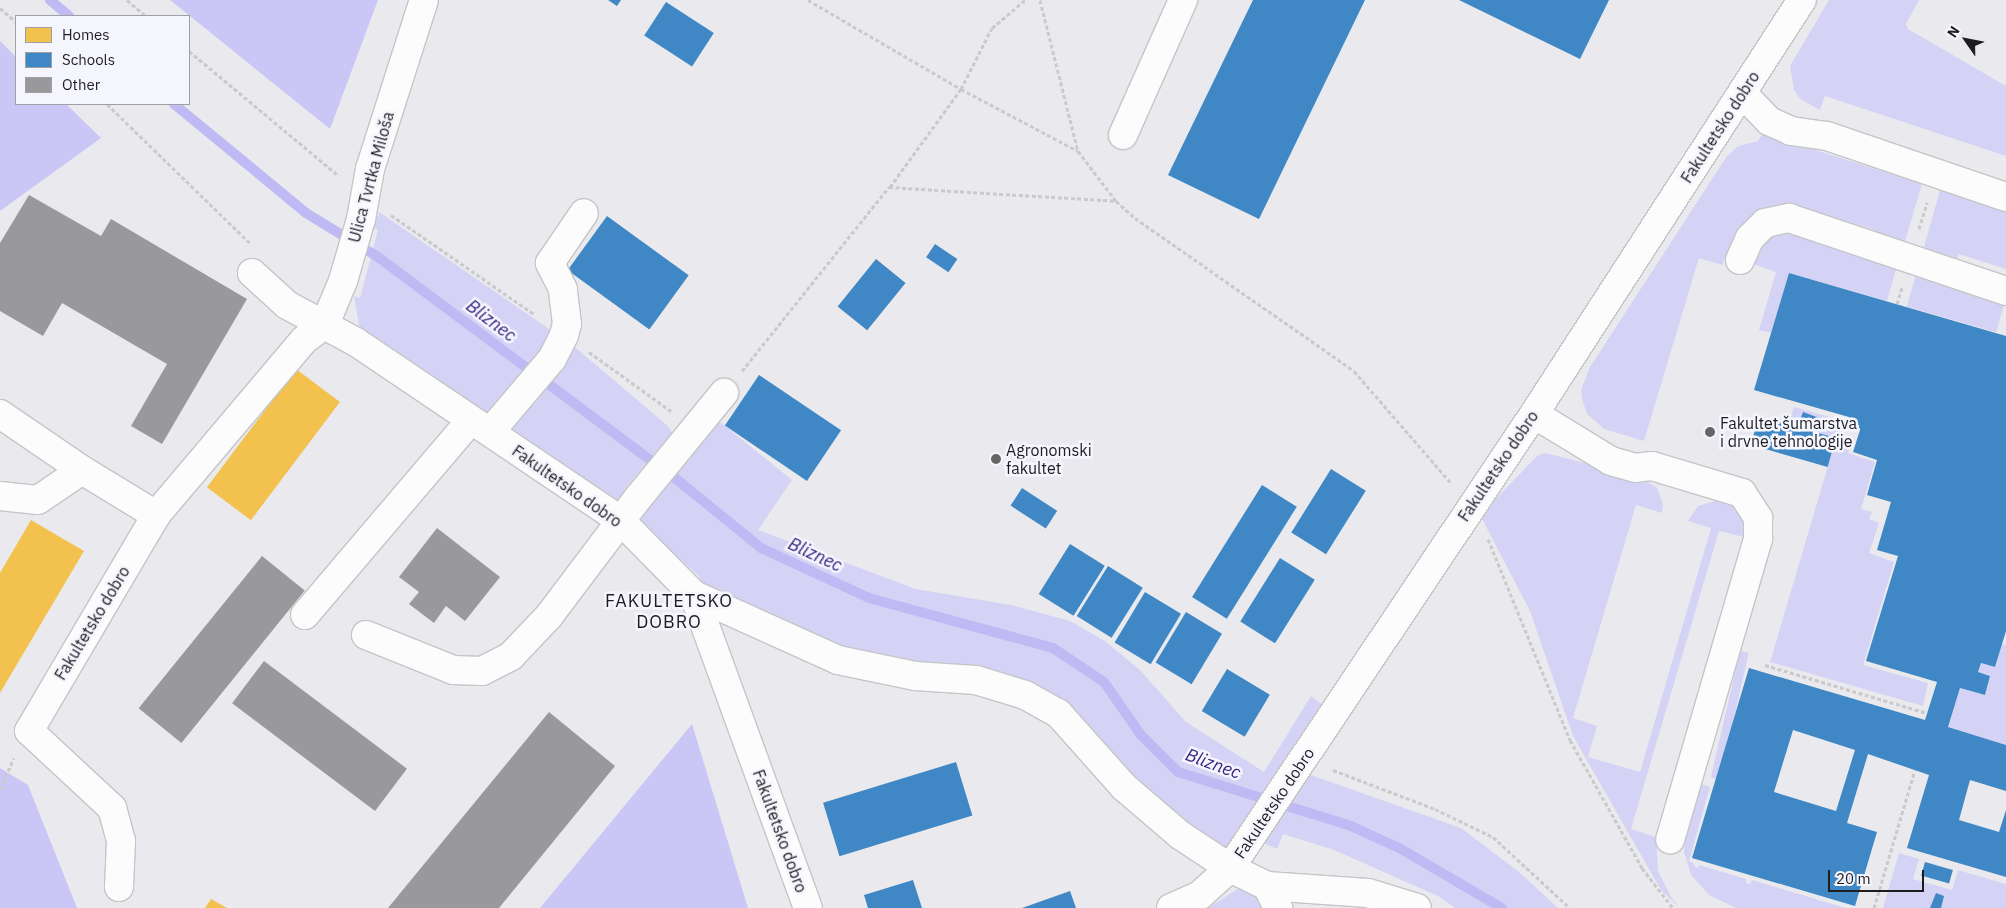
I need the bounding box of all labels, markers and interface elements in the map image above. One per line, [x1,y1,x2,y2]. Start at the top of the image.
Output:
legend [15,15,190,105]
north arrow [1941,15,1991,65]
text: N [1943,23,1964,41]
text: Homes [62,25,110,44]
text: Schools [62,50,115,69]
street label: Fakultetsko dobro [1677,68,1763,186]
text: Other [62,75,100,94]
street label: Ulica Tvrtka Miloša [344,109,398,245]
water label: Bliznec [462,295,520,347]
street label: Fakultetsko dobro [1454,407,1542,525]
place label: Fakultet šumarstva i drvne tehnologije [1720,413,1857,451]
marker: Fakultet šumarstva i drvne tehnologije [1704,426,1716,438]
place label: Agronomski fakultet [1006,440,1092,478]
street label: Fakultetsko dobro [508,441,626,531]
marker: Agronomski fakultet [990,453,1002,465]
water label: Bliznec [785,533,845,577]
street label: Fakultetsko dobro [50,563,134,683]
district label: FAKULTETSKO DOBRO [604,591,734,634]
water label: Bliznec [1182,744,1244,784]
street label: Fakultetsko dobro [1230,744,1318,862]
street label: Fakultetsko dobro [749,767,811,895]
scale bar [1831,860,1927,892]
text: 20 m [1836,869,1871,888]

